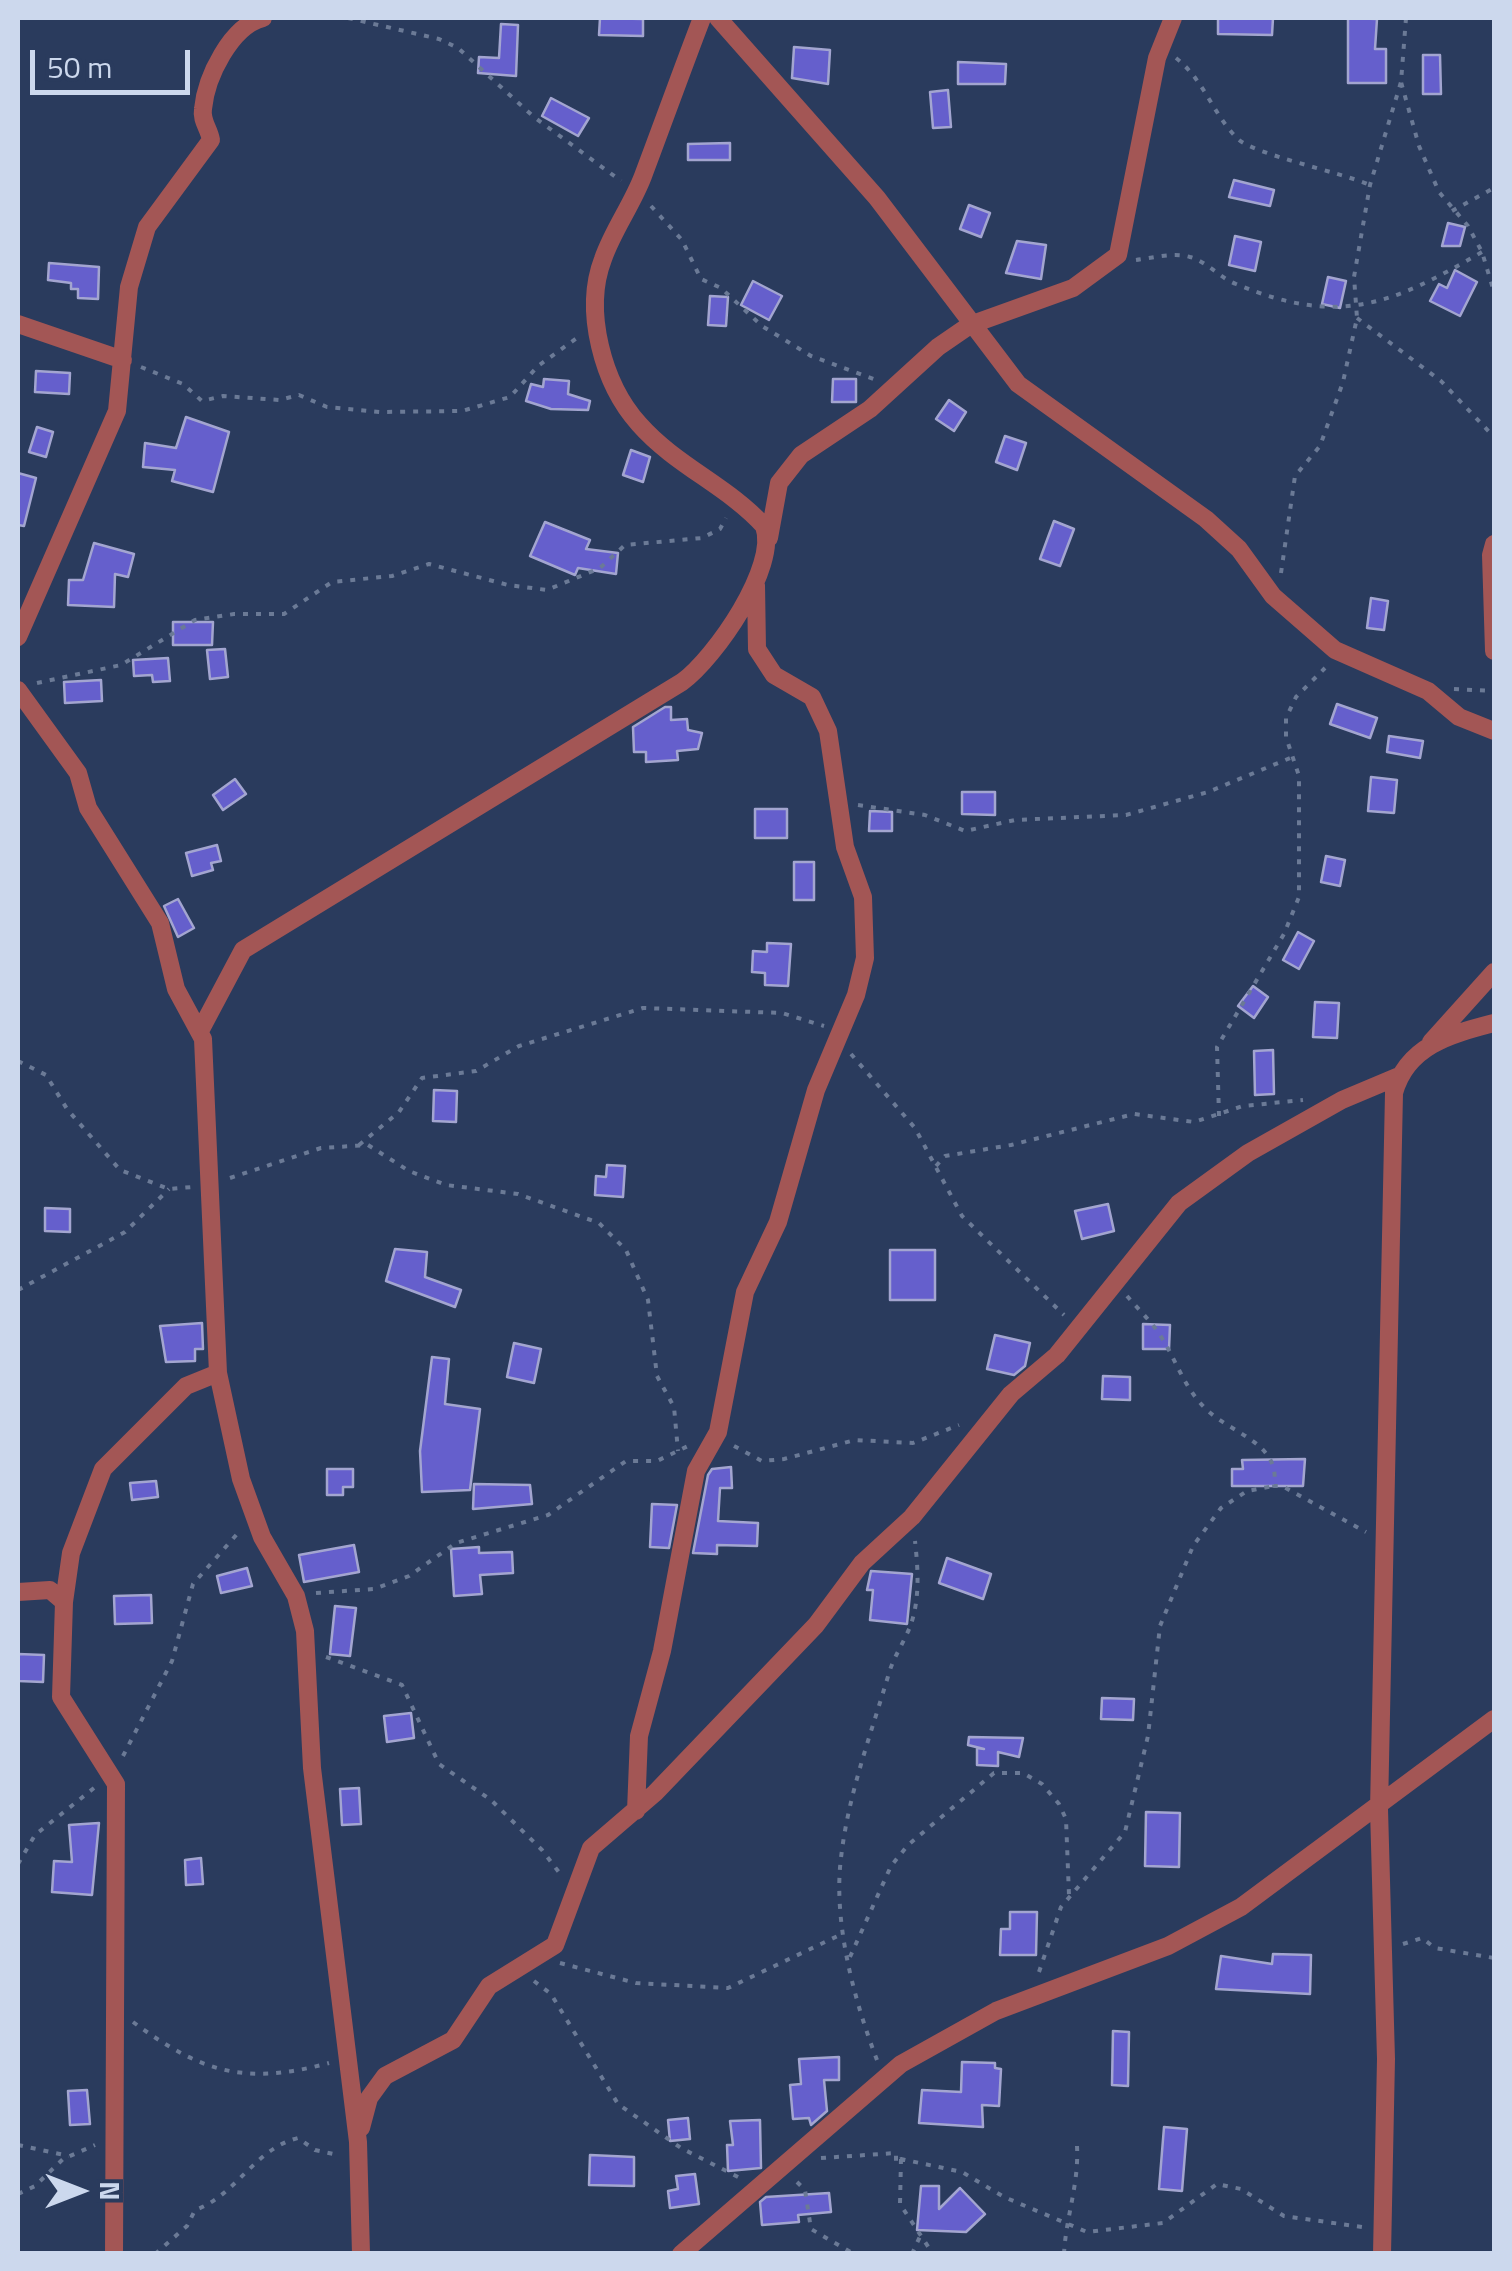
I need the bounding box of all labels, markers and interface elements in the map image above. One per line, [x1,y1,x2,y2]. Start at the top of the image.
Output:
scale bar [35,30,195,92]
text: 50 m [47,44,112,90]
north arrow [30,2141,130,2241]
text: N [89,2181,132,2201]

